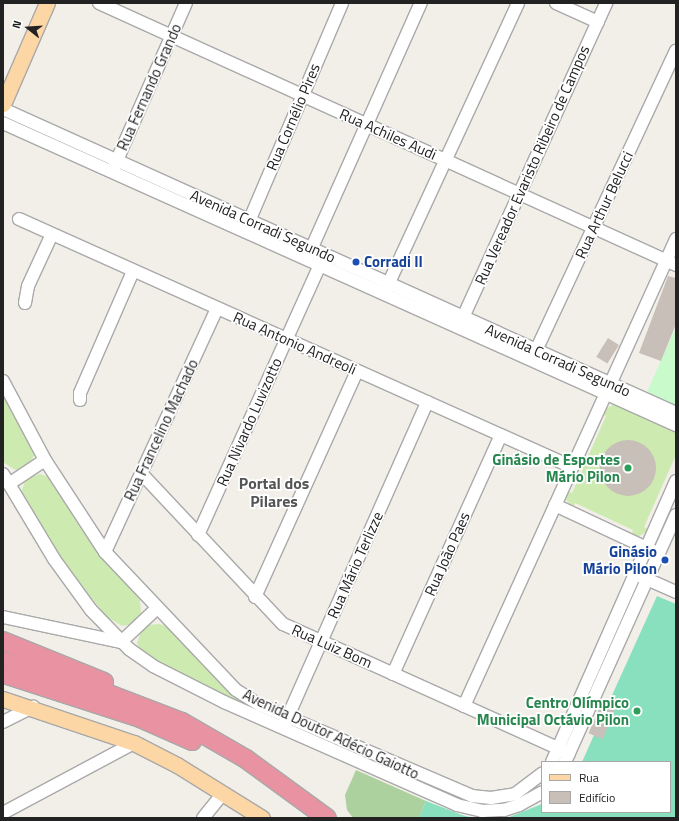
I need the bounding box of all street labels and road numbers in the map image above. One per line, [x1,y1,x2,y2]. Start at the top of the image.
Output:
street label: Rua Fernando Grando [113,21,185,153]
street label: Rua Vereador Evaristo Ribeiro de Campos [471,42,593,288]
street label: Rua Cornélio Pires [262,61,324,173]
street label: Rua Achiles Audi [337,105,439,163]
street label: Rua Arthur Belucci [571,148,637,262]
street label: Avenida Corradi Segundo [188,186,338,266]
street label: Rua Antonio Andreoli [231,308,359,378]
street label: Avenida Corradi Segundo [483,320,633,400]
street label: Rua Nivardo Luvizotto [213,355,285,489]
street label: Rua Francelino Machado [120,356,202,504]
street label: Rua Mário Terlizze [323,509,387,621]
street label: Rua João Paes [421,509,473,599]
street label: Rua Luiz Bom [289,620,375,672]
street label: Avenida Doutor Adécio Gaiotto [240,685,422,783]

